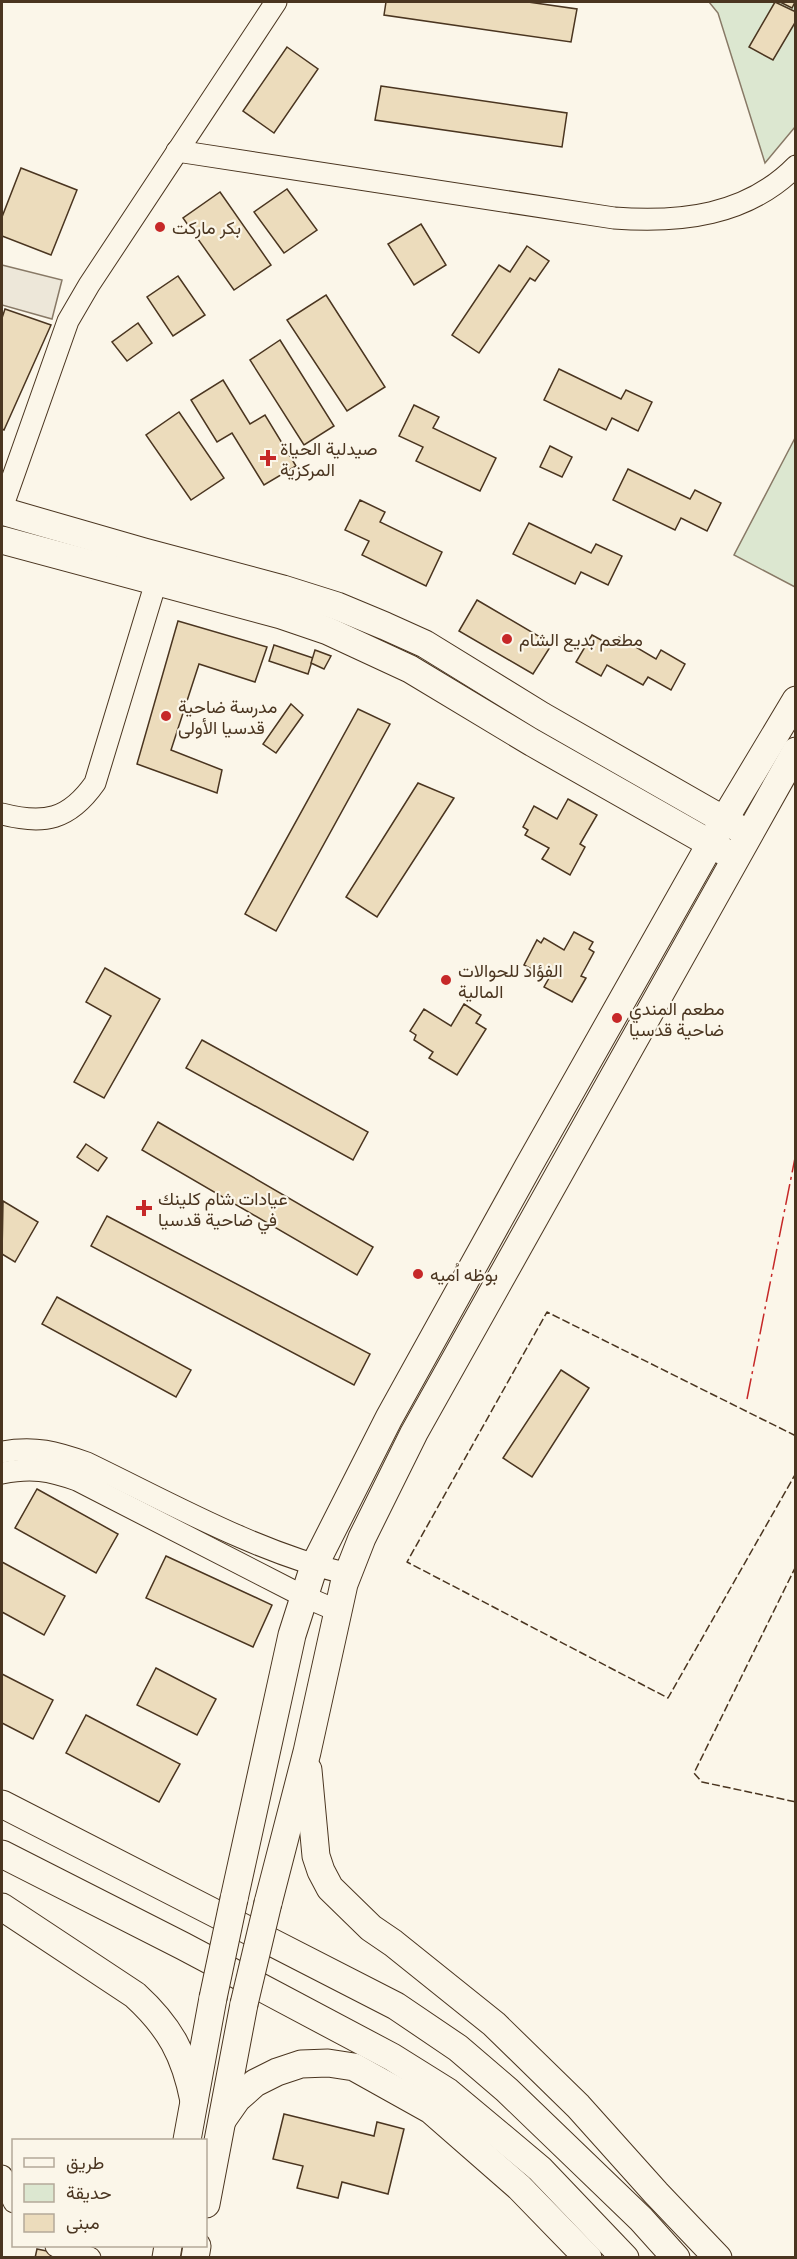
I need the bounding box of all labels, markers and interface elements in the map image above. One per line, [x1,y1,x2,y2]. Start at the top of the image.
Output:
place label: بكر ماركت [172,217,241,239]
marker: بكر ماركت [153,220,167,234]
place label: صيدلية الحياة المركزية [280,438,378,481]
marker: صيدلية الحياة المركزية [261,451,275,465]
place label: مطعم بديع الشام [519,629,643,652]
marker: مطعم بديع الشام [500,632,514,646]
place label: مدرسة ضاحية قدسيا الأولى [178,696,277,739]
marker: مدرسة ضاحية قدسيا الأولى [159,709,173,723]
place label: الفؤاد للحوالات المالية [458,960,563,1002]
marker: الفؤاد للحوالات المالية [439,973,453,987]
place label: مطعم المندي ضاحية قدسيا [629,998,725,1040]
marker: مطعم المندي ضاحية قدسيا [610,1011,624,1025]
place label: عيادات شام كلينك في ضاحية قدسيا [158,1188,288,1235]
marker: عيادات شام كلينك في ضاحية قدسيا [135,1199,153,1217]
place label: بوظه اُميه [430,1263,498,1286]
marker: بوظه اُميه [411,1267,425,1281]
legend [12,2139,207,2247]
text: طريق [66,2152,104,2174]
text: حديقة [66,2182,112,2203]
text: مبنى [66,2212,100,2234]

